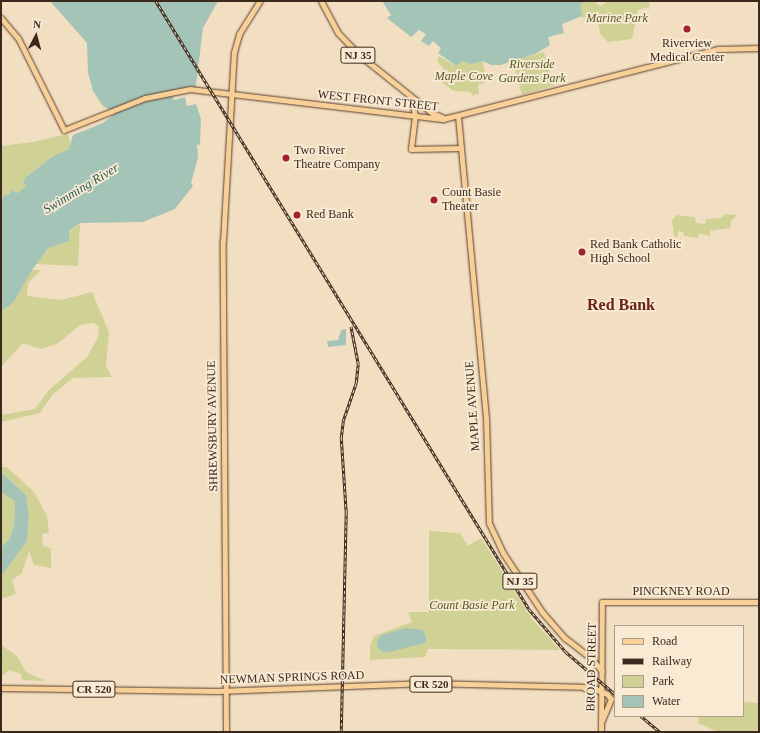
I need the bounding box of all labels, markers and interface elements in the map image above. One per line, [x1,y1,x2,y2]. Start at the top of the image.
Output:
park label: Marine Park [586,12,648,26]
north arrow [16,16,56,56]
text: N [33,18,42,30]
marker: Riverview Medical Center [681,23,693,35]
place label: Riverview Medical Center [650,37,724,65]
road number: NJ 35 [340,46,376,64]
park label: Riverside Gardens Park [498,58,566,86]
park label: Maple Cove [435,70,493,84]
street label: WEST FRONT STREET [317,87,439,115]
place label: Two River Theatre Company [294,144,380,172]
marker: Two River Theatre Company [281,153,291,163]
water label: Swimming River [40,160,122,218]
place label: Count Basie Theater [442,186,501,214]
marker: Count Basie Theater [429,195,439,205]
place label: Red Bank [306,208,354,222]
marker: Red Bank [291,209,303,221]
place label: Red Bank Catholic High School [590,238,681,266]
marker: Red Bank Catholic High School [577,247,587,257]
district label: Red Bank [587,295,655,315]
street label: SHREWSBURY AVENUE [205,360,221,492]
street label: MAPLE AVENUE [463,360,483,452]
road number: NJ 35 [502,572,538,590]
street label: PINCKNEY ROAD [632,585,730,599]
park label: Count Basie Park [429,599,515,613]
street label: BROAD STREET [584,622,600,712]
legend [614,625,744,717]
text: Road [652,634,677,648]
text: Railway [652,654,692,668]
street label: NEWMAN SPRINGS ROAD [219,668,365,688]
text: Park [652,674,674,688]
road number: CR 520 [409,675,453,693]
road number: CR 520 [72,680,116,698]
text: Water [652,694,680,708]

